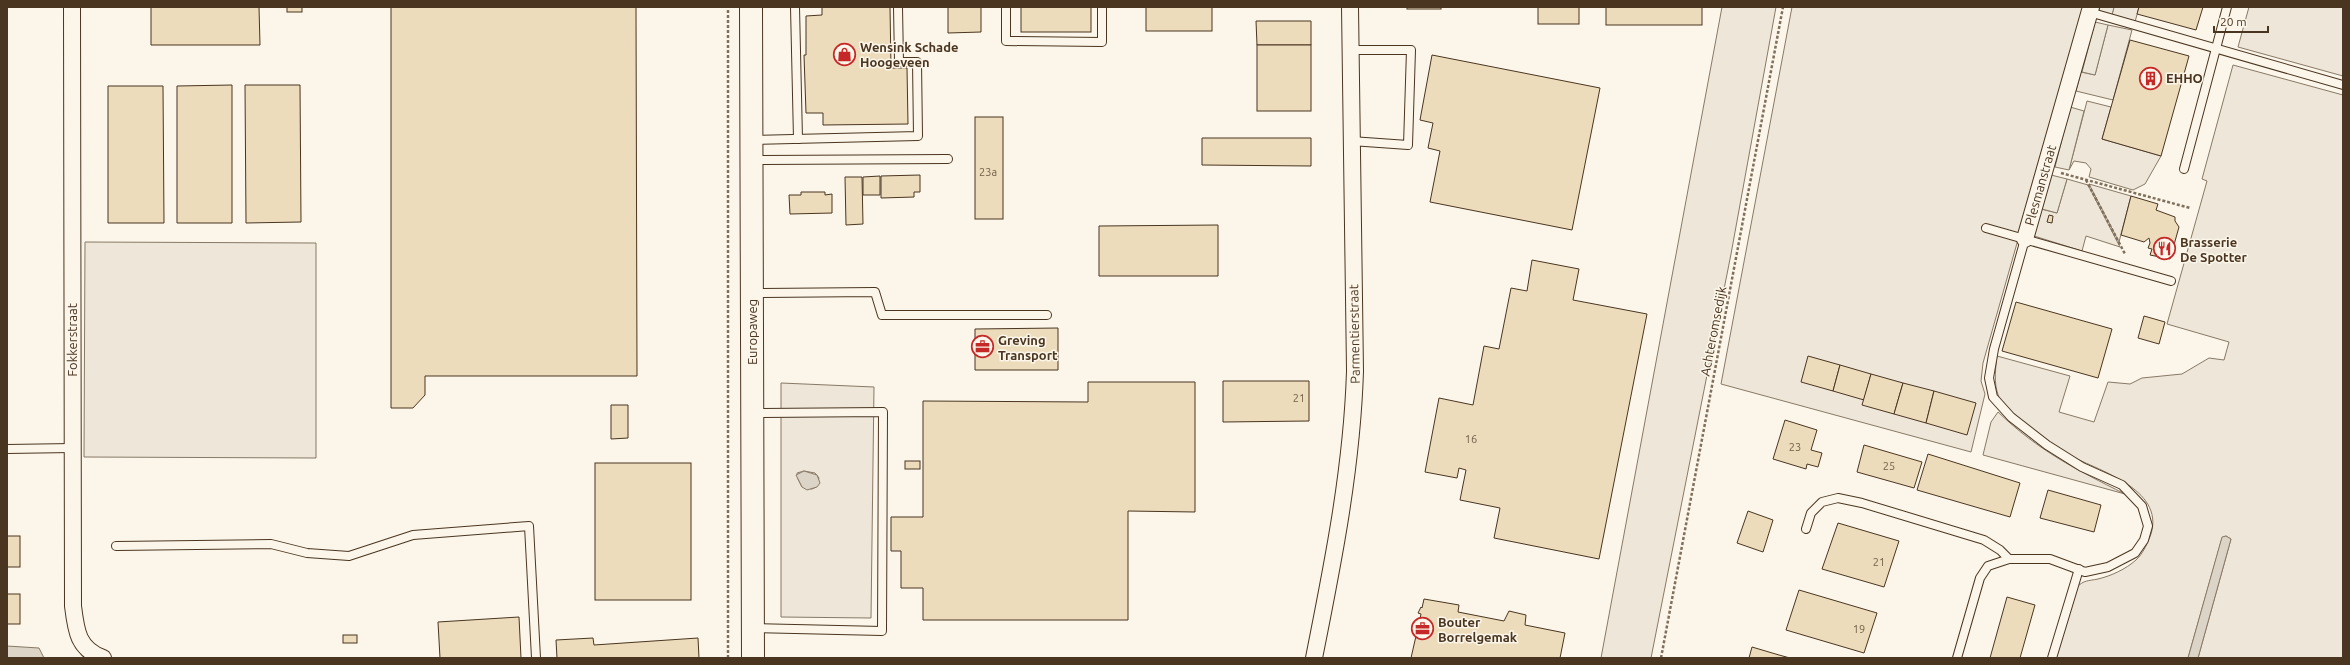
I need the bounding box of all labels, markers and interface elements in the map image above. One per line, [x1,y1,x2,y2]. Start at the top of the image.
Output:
scale bar [2214,8,2268,34]
text: 20 m [2220,15,2247,28]
place label: Wensink Schade Hoogeveen [860,40,958,69]
shop icon: Wensink Schade Hoogeveen [832,41,858,67]
building icon: EHHO [2138,65,2164,91]
place label: EHHO [2166,71,2203,85]
street label: Plesmanstraat [2022,143,2058,227]
house number: 23a [979,166,997,178]
place label: Brasserie De Spotter [2180,235,2248,264]
restaurant icon: Brasserie De Spotter [2152,236,2178,262]
street label: Parmentierstraat [1346,284,1362,384]
street label: Achteromsedijk [1697,284,1729,377]
street label: Europaweg [745,299,759,365]
street label: Fokkerstraat [65,303,79,377]
place label: Greving Transport [998,333,1058,362]
office icon: Greving Transport [969,334,995,360]
house number: 21 [1293,392,1305,404]
house number: 16 [1465,433,1477,445]
house number: 23 [1789,441,1801,453]
house number: 25 [1883,460,1895,472]
house number: 21 [1873,556,1885,568]
place label: Bouter Borrelgemak [1438,615,1518,644]
office icon: Bouter Borrelgemak [1410,616,1436,642]
house number: 19 [1853,623,1865,635]

